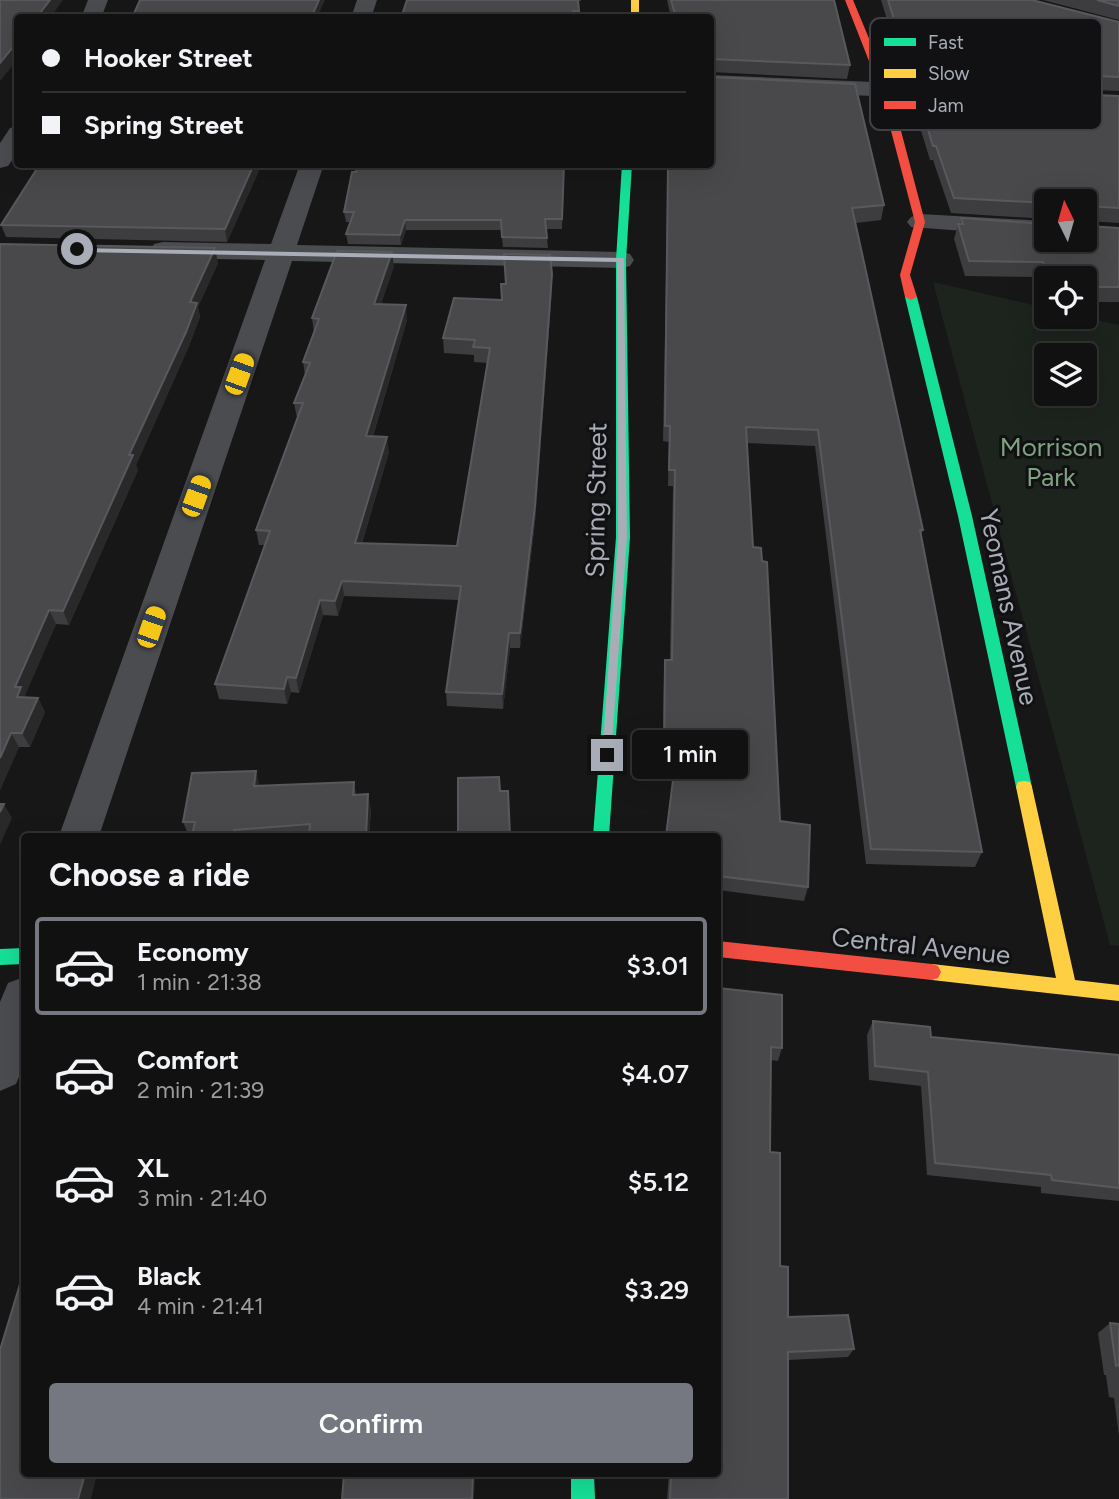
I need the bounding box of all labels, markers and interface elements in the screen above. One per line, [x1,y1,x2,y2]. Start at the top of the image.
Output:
legend [870,18,1102,130]
text: Fast [928,31,964,54]
text: Hooker Street [84,42,253,74]
text: Slow [928,62,970,85]
text: Jam [928,94,964,117]
text: Spring Street [84,109,244,141]
north arrow [1034,189,1097,252]
map controls [1034,189,1097,406]
route start [61,233,93,265]
button: locate [1034,266,1097,329]
button: layers [1034,343,1097,406]
car [222,351,257,397]
street label: Spring Street [579,422,613,578]
park label: Morrison Park [1000,431,1102,493]
car [179,473,214,519]
street label: Yeomans Avenue [973,506,1045,708]
car [135,604,168,650]
callout: 1 min [632,730,747,780]
route end [591,739,623,771]
text: 1 min [663,740,717,768]
text: Choose a ride [49,856,250,894]
street label: Central Avenue [830,921,1012,971]
icon: car [53,935,116,998]
text: Economy [137,936,249,968]
text: $3.01 [626,950,689,982]
text: 1 min · 21:38 [137,968,262,996]
icon: car [53,1043,116,1106]
text: Comfort [137,1044,239,1076]
text: $4.07 [621,1058,689,1090]
text: 2 min · 21:39 [137,1076,264,1104]
icon: car [53,1151,116,1214]
text: XL [137,1152,169,1184]
text: $5.12 [628,1166,689,1198]
text: 3 min · 21:40 [137,1184,267,1212]
icon: car [53,1259,116,1322]
text: Black [137,1260,201,1292]
text: $3.29 [624,1274,689,1306]
text: 4 min · 21:41 [137,1292,264,1320]
button: Confirm [49,1383,693,1463]

